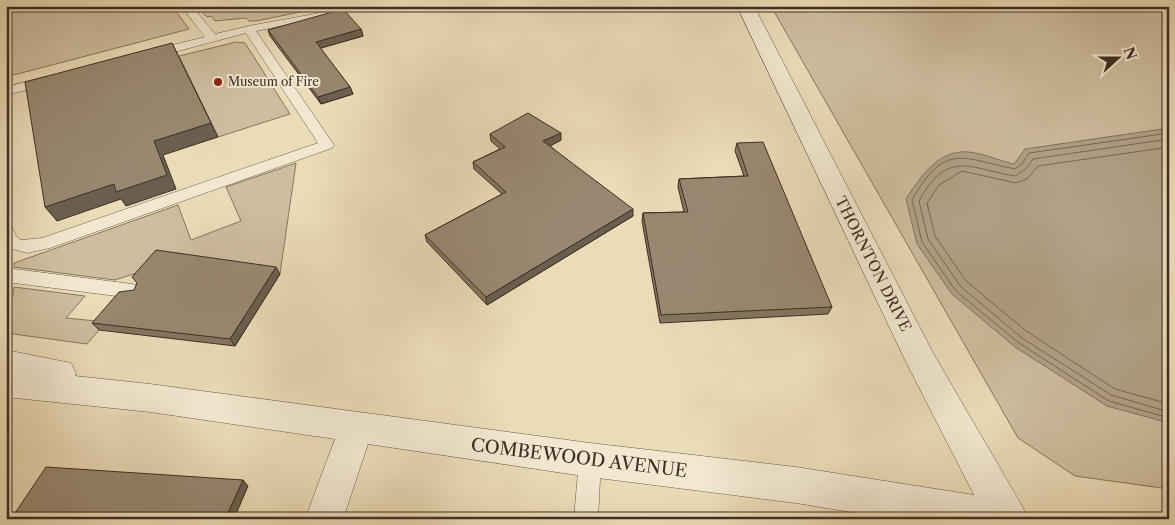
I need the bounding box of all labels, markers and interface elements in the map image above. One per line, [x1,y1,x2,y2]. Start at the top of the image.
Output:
north arrow [1092,32,1142,82]
text: N [1120,44,1141,62]
place label: Museum of Fire [228,74,319,89]
marker: Museum of Fire [212,76,224,88]
street label: THORNTON DRIVE [831,193,916,335]
street label: COMBEWOOD AVENUE [470,434,688,482]

